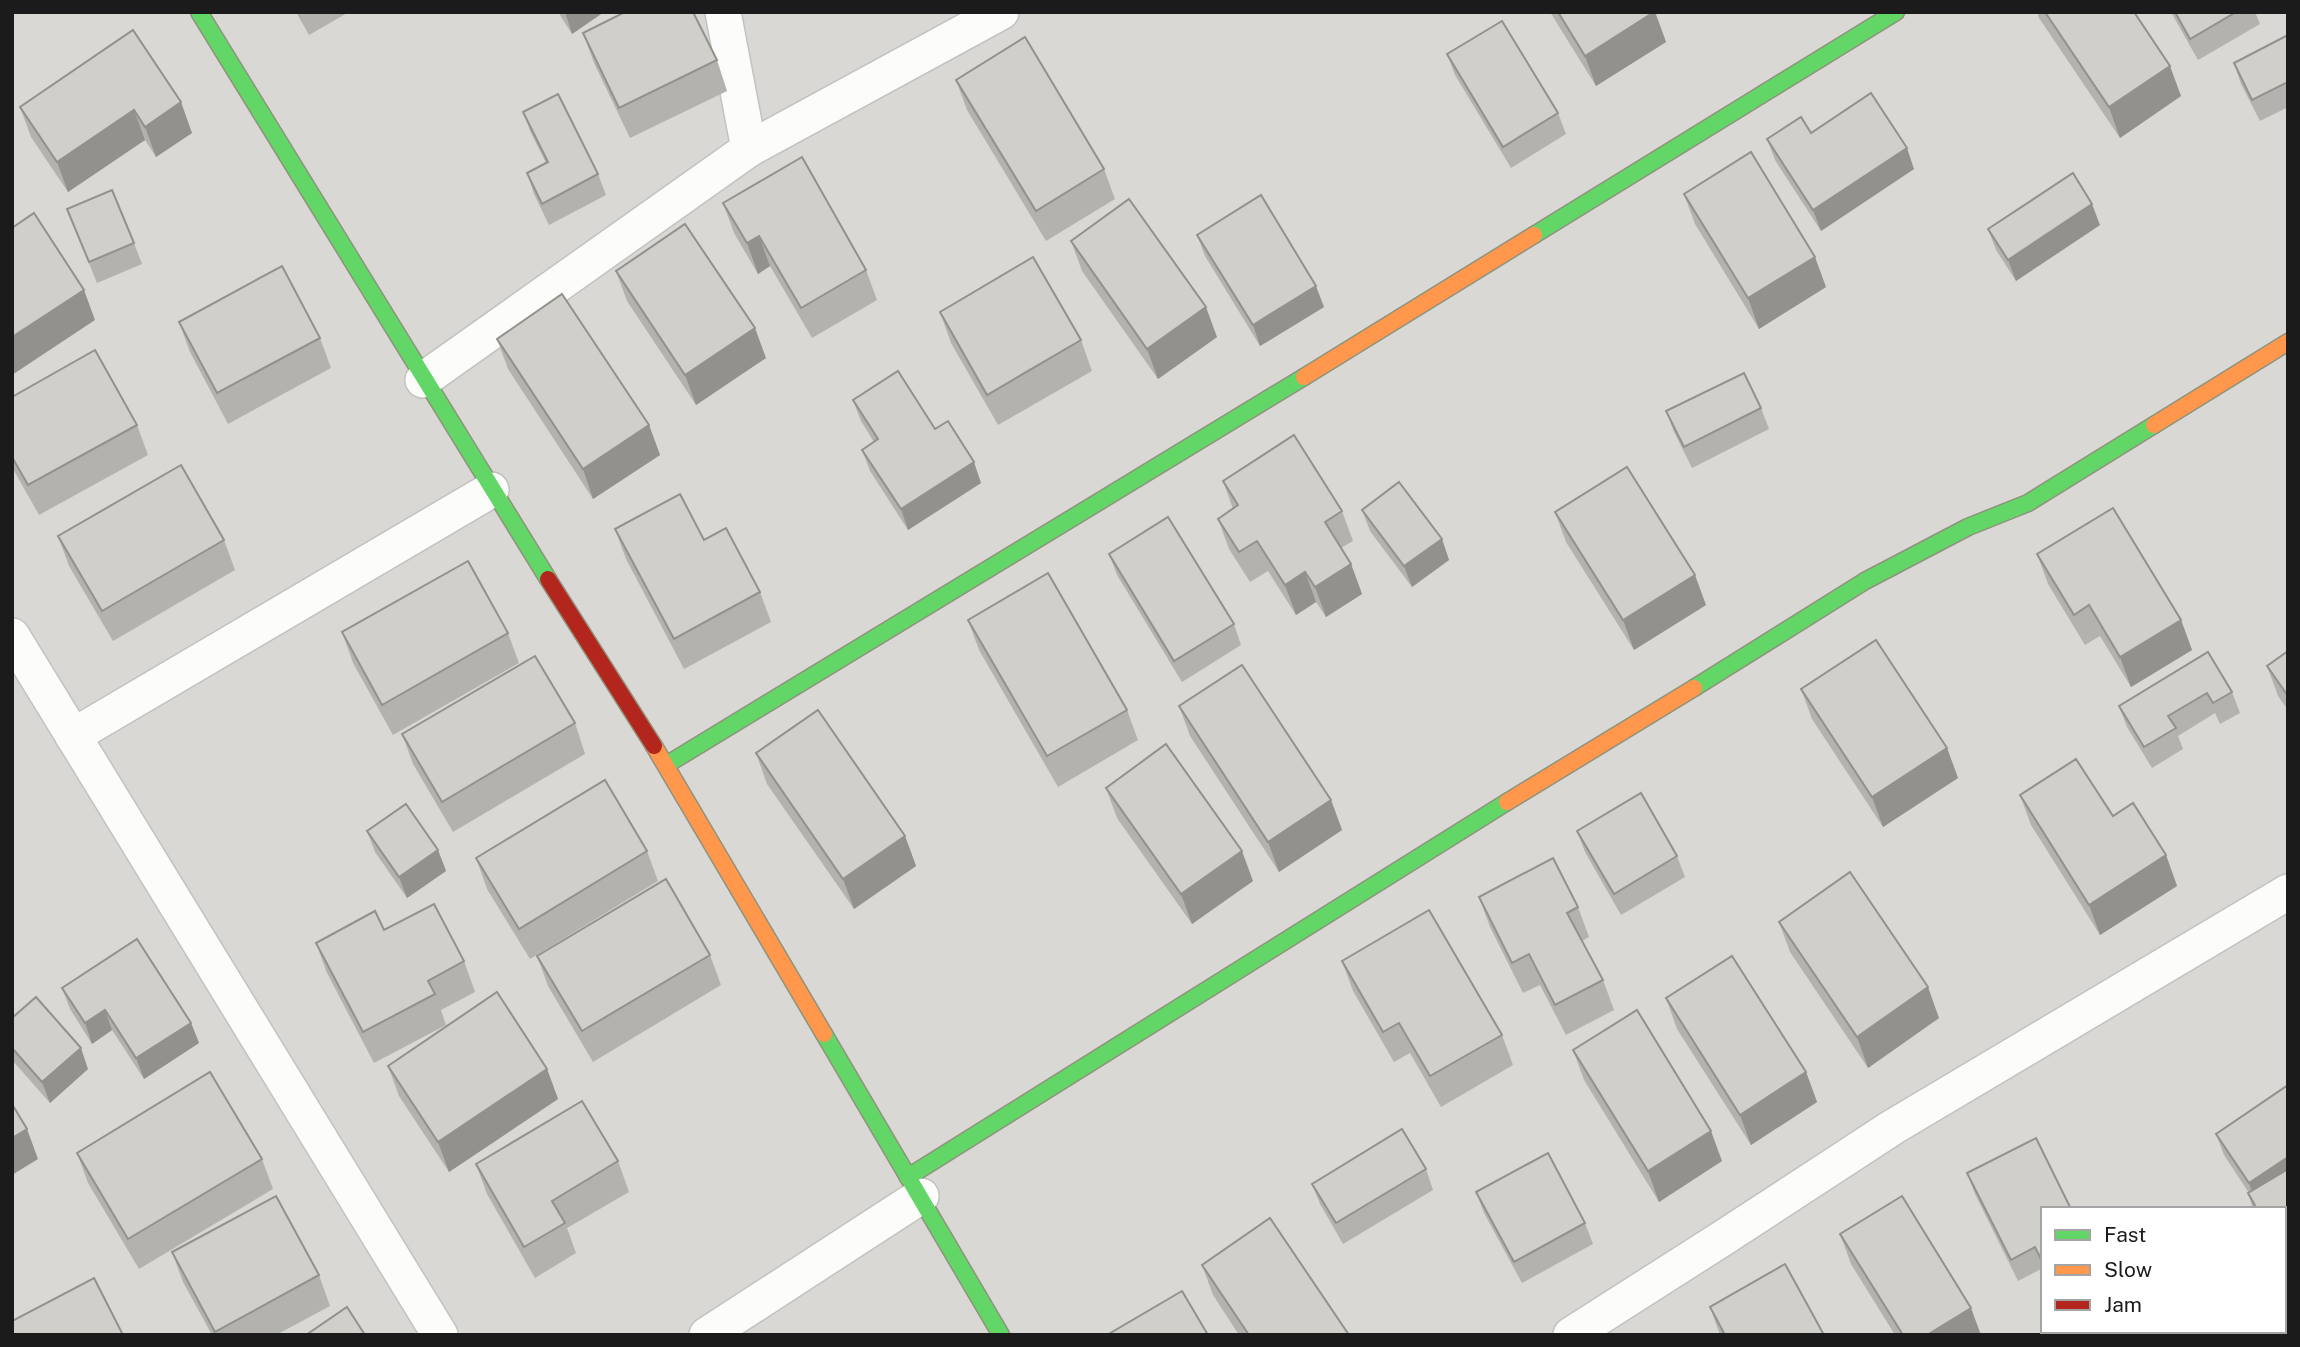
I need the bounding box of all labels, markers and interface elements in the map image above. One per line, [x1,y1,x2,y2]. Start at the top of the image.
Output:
legend [2041,1207,2286,1333]
text: Fast [2104,1222,2146,1247]
text: Slow [2104,1257,2152,1282]
text: Jam [2104,1292,2142,1317]

